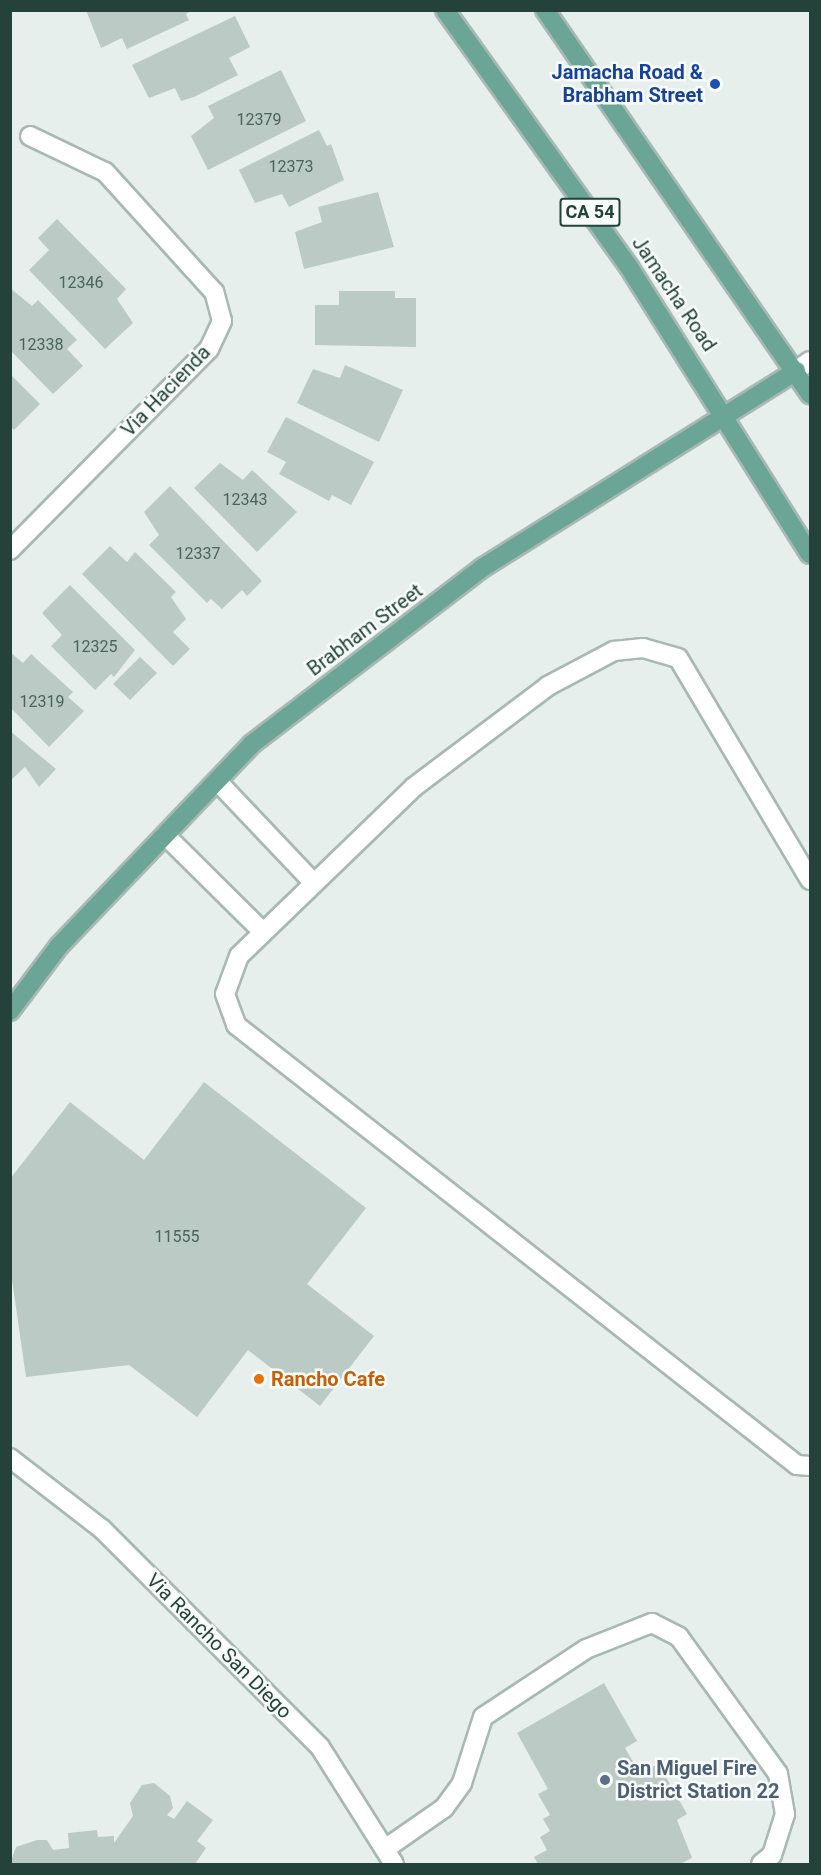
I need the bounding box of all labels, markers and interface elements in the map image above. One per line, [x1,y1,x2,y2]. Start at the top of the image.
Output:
place label: Jamacha Road & Brabham Street [552,60,703,107]
marker: Jamacha Road & Brabham Street [708,77,722,91]
house number: 12379 [237,110,281,130]
house number: 12373 [269,157,313,177]
road number: CA 54 [558,197,622,227]
street label: Jamacha Road [627,232,721,356]
house number: 12346 [59,273,103,293]
house number: 12338 [19,335,63,355]
street label: Via Hacienda [116,340,216,442]
house number: 12343 [223,490,267,510]
house number: 12337 [176,544,220,564]
street label: Brabham Street [303,579,427,681]
house number: 12325 [73,637,117,657]
house number: 12319 [20,692,64,712]
house number: 11555 [155,1227,199,1247]
place label: Rancho Cafe [271,1367,385,1391]
marker: Rancho Cafe [252,1372,266,1386]
street label: Via Rancho San Diego [141,1568,297,1724]
place label: San Miguel Fire District Station 22 [617,1756,779,1803]
marker: San Miguel Fire District Station 22 [598,1773,612,1787]

